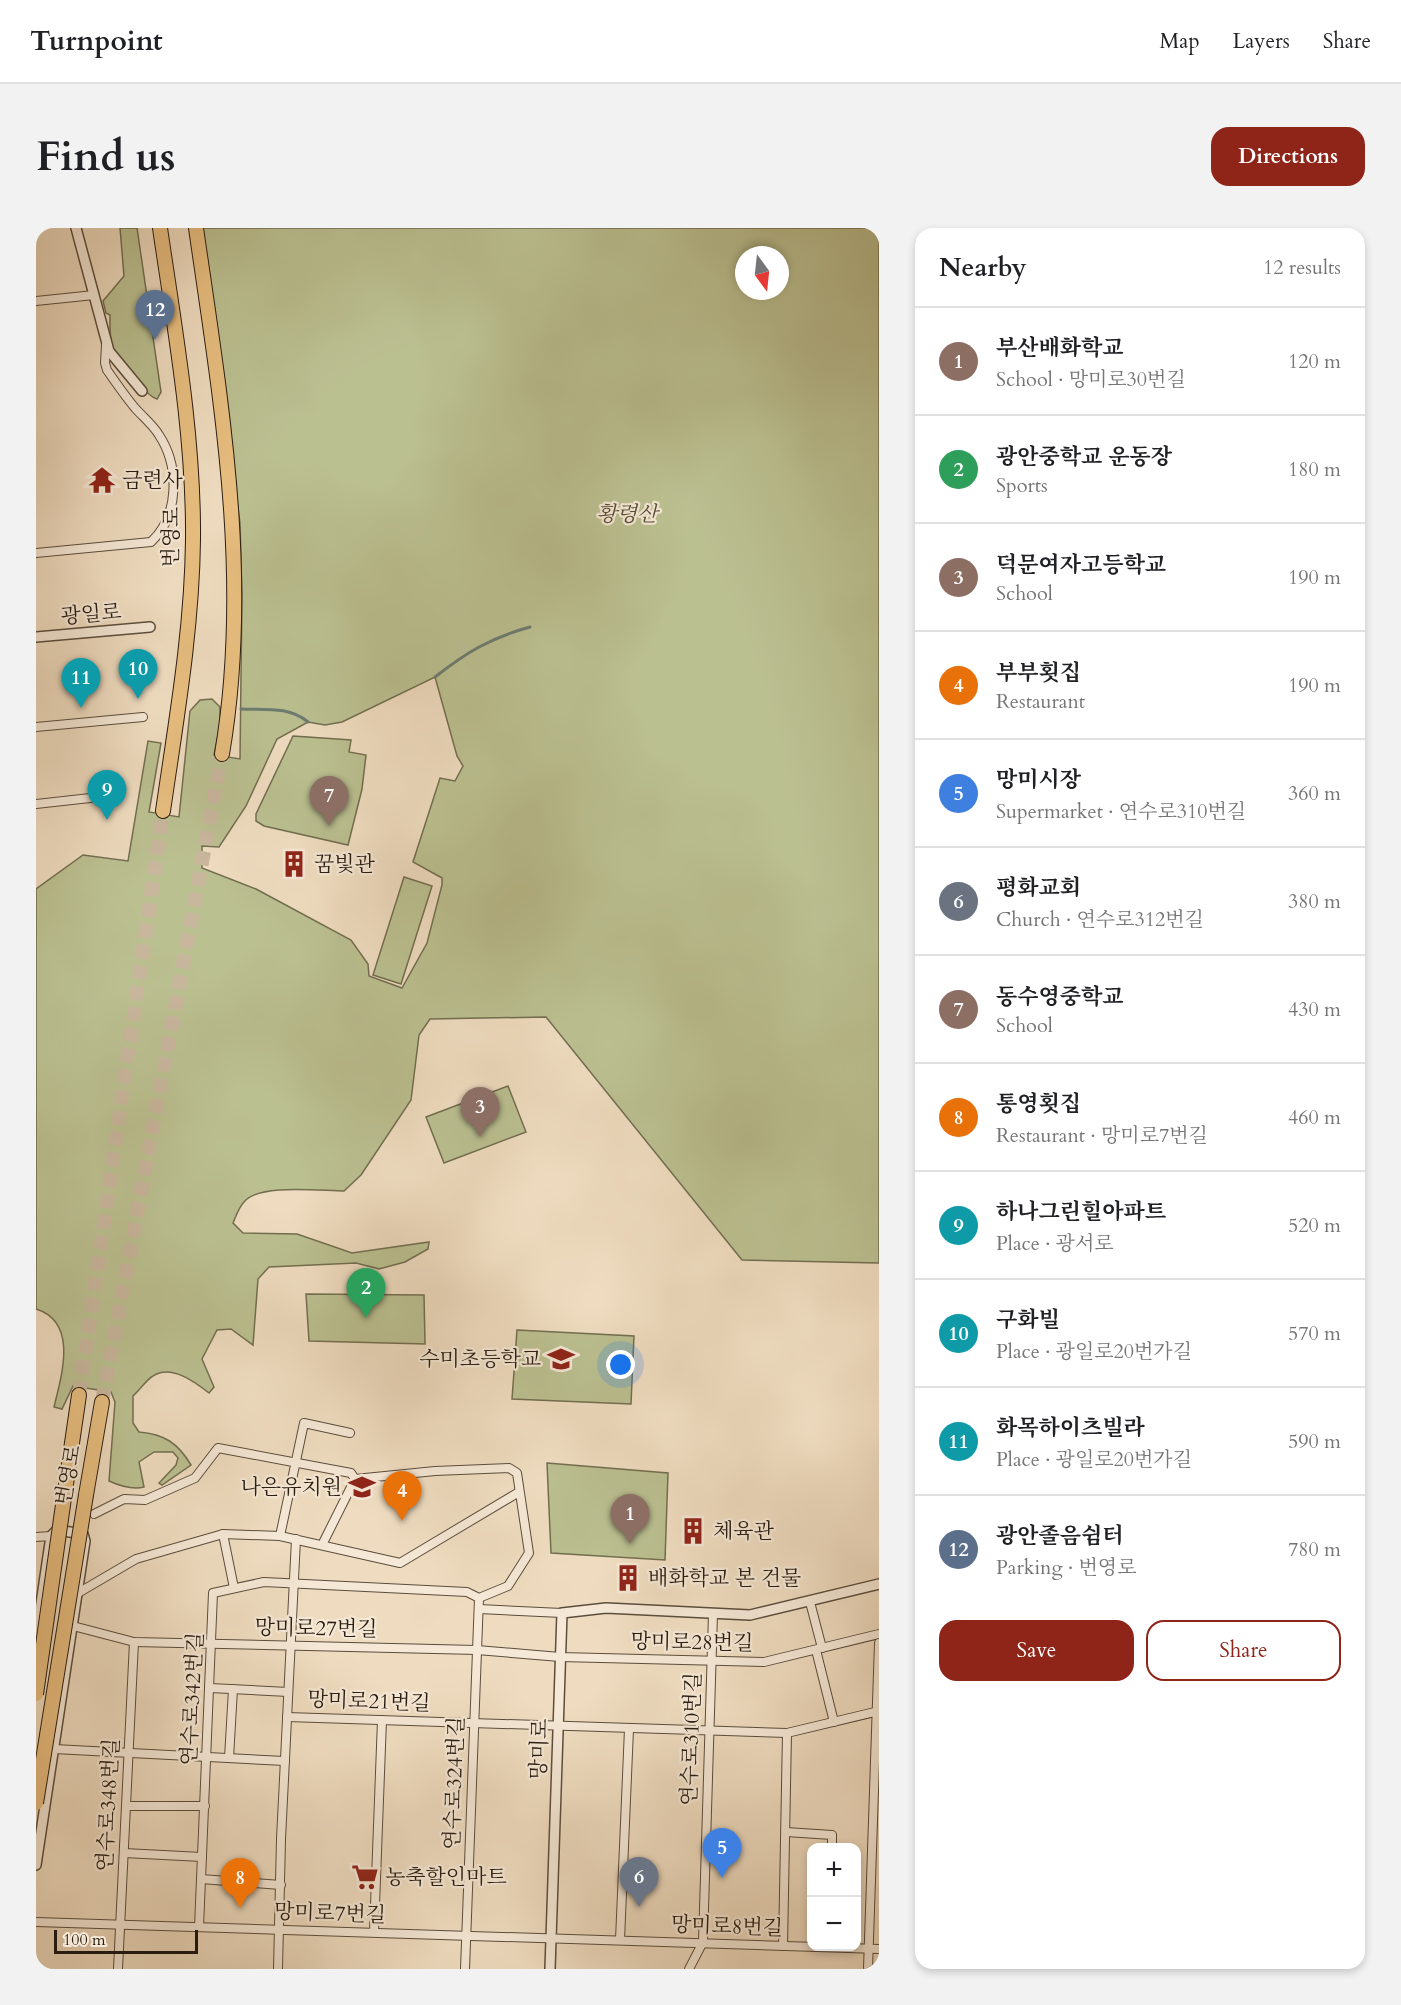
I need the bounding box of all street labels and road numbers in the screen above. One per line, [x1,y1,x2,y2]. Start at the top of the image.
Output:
street label: 번영로 [156,506,187,568]
street label: 광일로 [59,597,123,632]
street label: 번영로 [49,1443,88,1508]
street label: 망미로27번길 [254,1613,378,1644]
street label: 망미로28번길 [630,1627,754,1658]
street label: 연수로342번길 [175,1632,210,1767]
street label: 연수로310번길 [675,1672,708,1806]
street label: 망미로21번길 [307,1685,431,1718]
street label: 연수로324번길 [438,1716,471,1850]
street label: 망미로 [524,1718,555,1780]
street label: 연수로348번길 [91,1738,126,1873]
street label: 망미로7번길 [273,1897,387,1930]
street label: 망미로8번길 [670,1910,784,1943]

